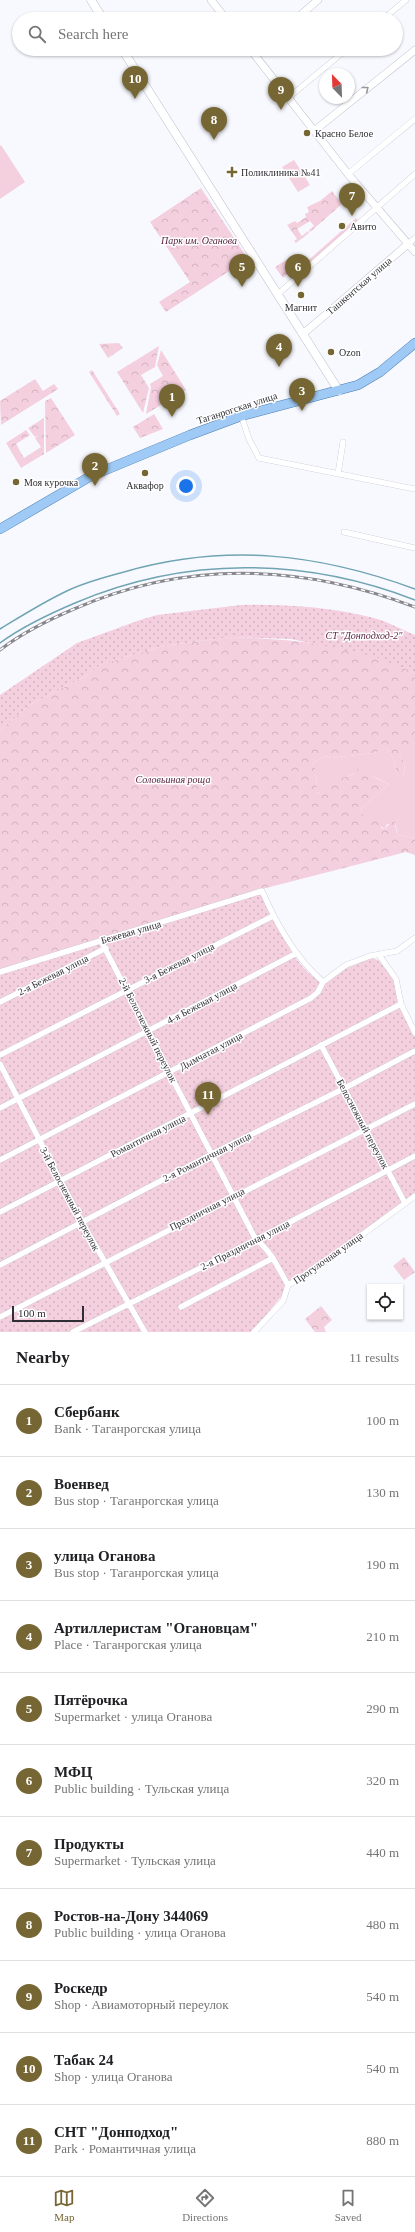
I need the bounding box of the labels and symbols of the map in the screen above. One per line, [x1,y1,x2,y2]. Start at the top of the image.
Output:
pin: 10 [122,66,148,99]
north arrow [319,68,355,104]
pin: 9 [268,77,294,110]
one-way arrow [362,87,369,94]
pin: 8 [201,107,227,140]
marker: Красно Белое [302,128,312,138]
place label: Красно Белое [315,128,374,139]
marker: Поликлиника №41 [226,166,238,178]
place label: Поликлиника №41 [241,167,321,178]
pin: 7 [339,183,365,216]
marker: Авито [337,221,347,231]
place label: Авито [350,221,377,232]
park label: Парк им. Оганова [160,235,237,246]
pin: 5 [229,254,255,287]
pin: 6 [285,254,311,287]
street label: Ташкентская улица [324,254,394,317]
marker: Магнит [296,290,306,300]
place label: Магнит [285,302,318,313]
pin: 4 [266,334,292,367]
marker: Ozon [326,347,336,357]
place label: Ozon [339,347,361,358]
pin: 3 [289,378,315,411]
pin: 1 [159,384,185,417]
street label: Таганрогская улица [196,390,279,426]
pin: 2 [82,453,108,486]
marker: Аквафор [140,468,150,478]
your location [176,476,196,496]
marker: Моя курочка [11,477,21,487]
place label: Моя курочка [24,477,79,488]
place label: Аквафор [126,480,164,491]
park label: СТ "Донподход-2" [326,630,403,641]
park label: Соловьиная роща [136,774,210,785]
street label: Бежевая улица [100,918,163,946]
street label: 3-я Бежевая улица [142,940,217,986]
street label: 2-я Бежевая улица [16,952,91,998]
street label: 2-й Белоснежный переулок [117,976,179,1084]
street label: 4-я Бежевая улица [165,980,239,1026]
street label: Дымчатая улица [178,1029,245,1072]
street label: Белоснежный переулок [335,1077,391,1171]
pin: 11 [195,1082,221,1115]
street label: Романтичная улица [109,1112,188,1160]
street label: 2-я Романтичная улица [161,1130,254,1184]
street label: 3-й Белоснежный переулок [38,1145,102,1253]
street label: Праздничная улица [168,1185,247,1233]
street label: 2-я Праздничная улица [199,1218,292,1272]
street label: Прогулочная улица [291,1230,365,1286]
scale bar [12,1304,84,1323]

